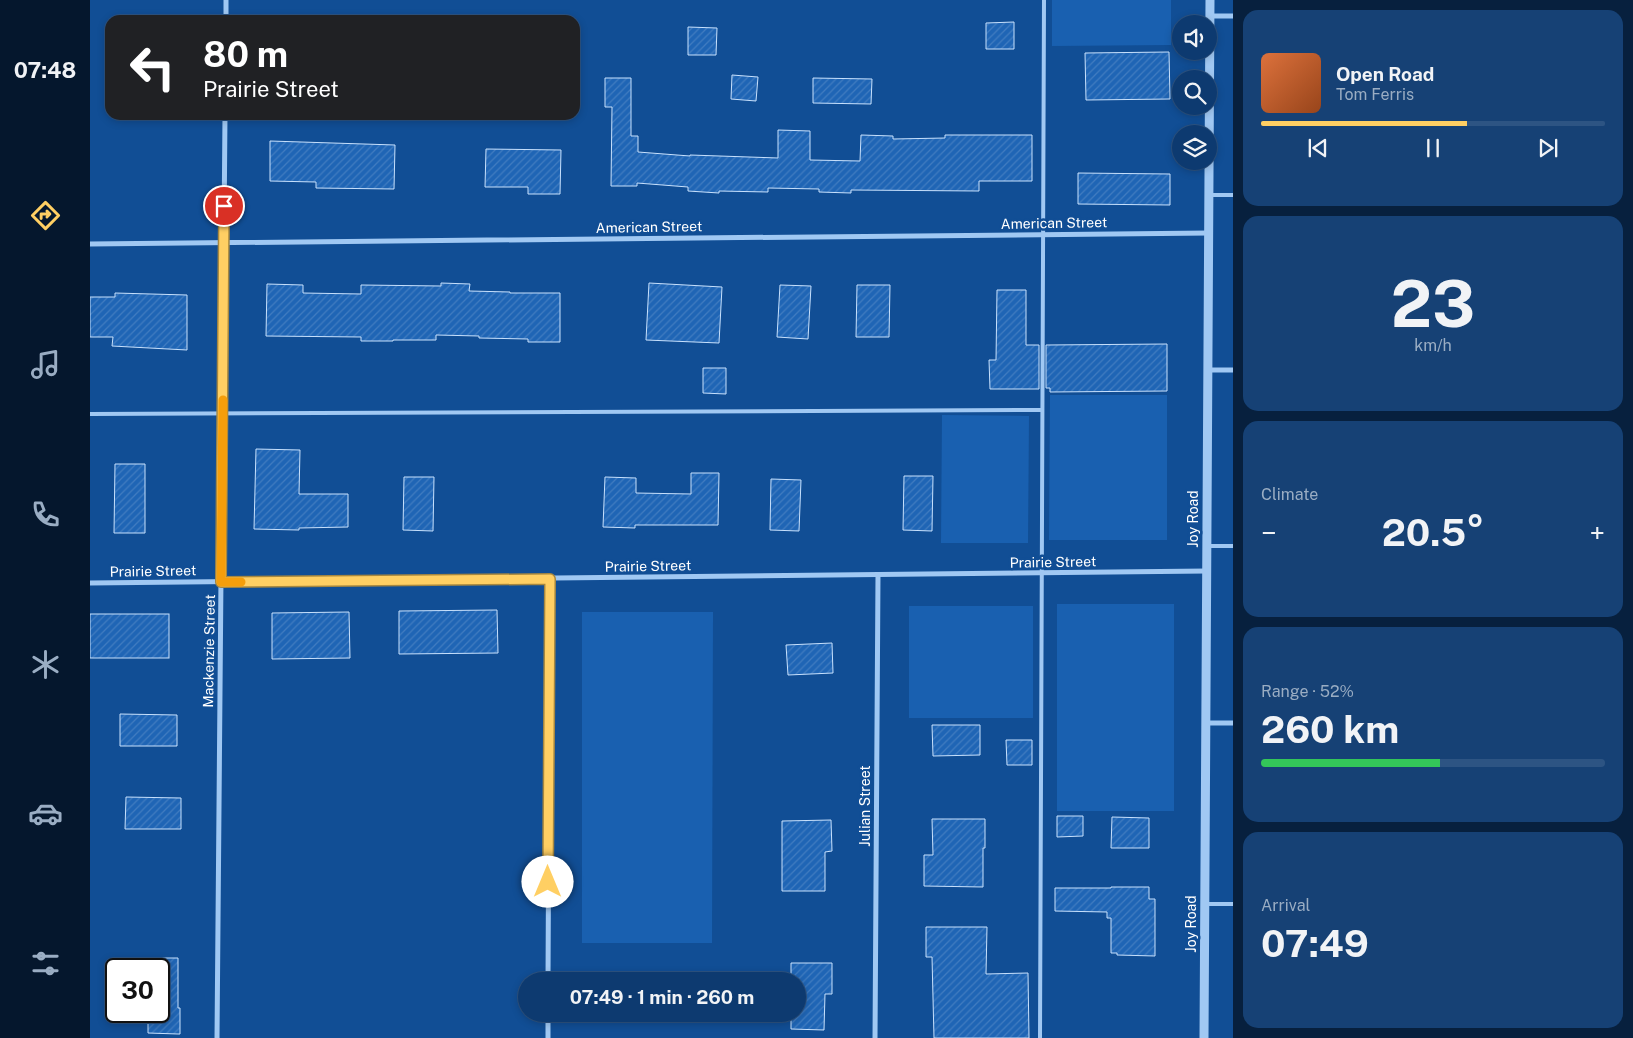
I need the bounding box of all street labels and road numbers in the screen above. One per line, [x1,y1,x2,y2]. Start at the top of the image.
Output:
street label: American Street [1001,214,1107,232]
street label: American Street [596,218,702,236]
street label: Joy Road [1185,490,1201,548]
street label: Prairie Street [1010,553,1096,571]
street label: Prairie Street [605,557,691,575]
street label: Prairie Street [110,562,196,580]
street label: Mackenzie Street [200,594,218,708]
street label: Julian Street [857,765,873,847]
street label: Joy Road [1183,895,1199,953]

